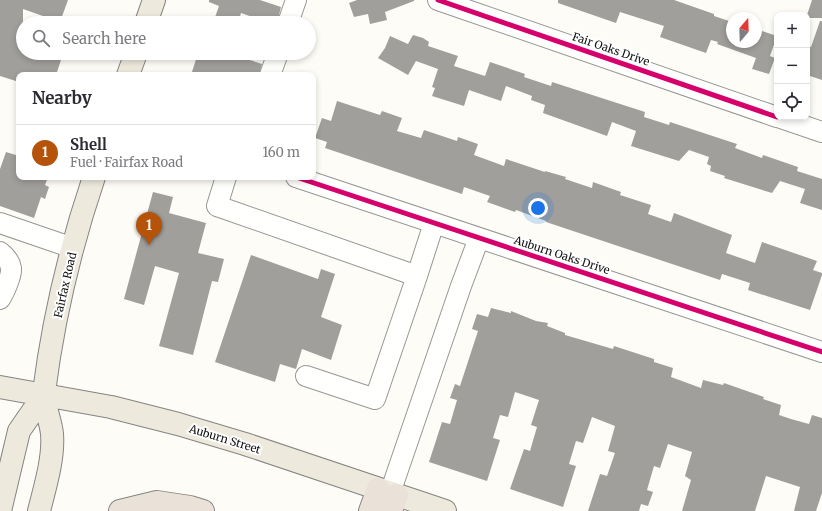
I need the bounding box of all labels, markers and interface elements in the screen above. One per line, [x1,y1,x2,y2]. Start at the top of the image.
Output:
north arrow [726,12,762,48]
map controls [774,12,810,120]
button: + [774,12,810,48]
search box [16,16,316,60]
icon: search [30,27,52,49]
text: Search here [62,29,146,48]
street label: Fair Oaks Drive [571,29,652,69]
button: − [774,48,810,84]
button: locate [774,84,810,120]
text: Nearby [32,87,92,109]
text: Shell [70,135,107,154]
text: 1 [42,144,48,161]
text: 160 m [262,144,300,161]
text: Fuel · Fairfax Road [70,154,183,171]
your location [528,198,548,218]
pin: 1 [136,212,162,245]
street label: Auburn Oaks Drive [511,233,612,277]
street label: Fairfax Road [51,251,79,319]
street label: Auburn Street [187,421,263,457]

